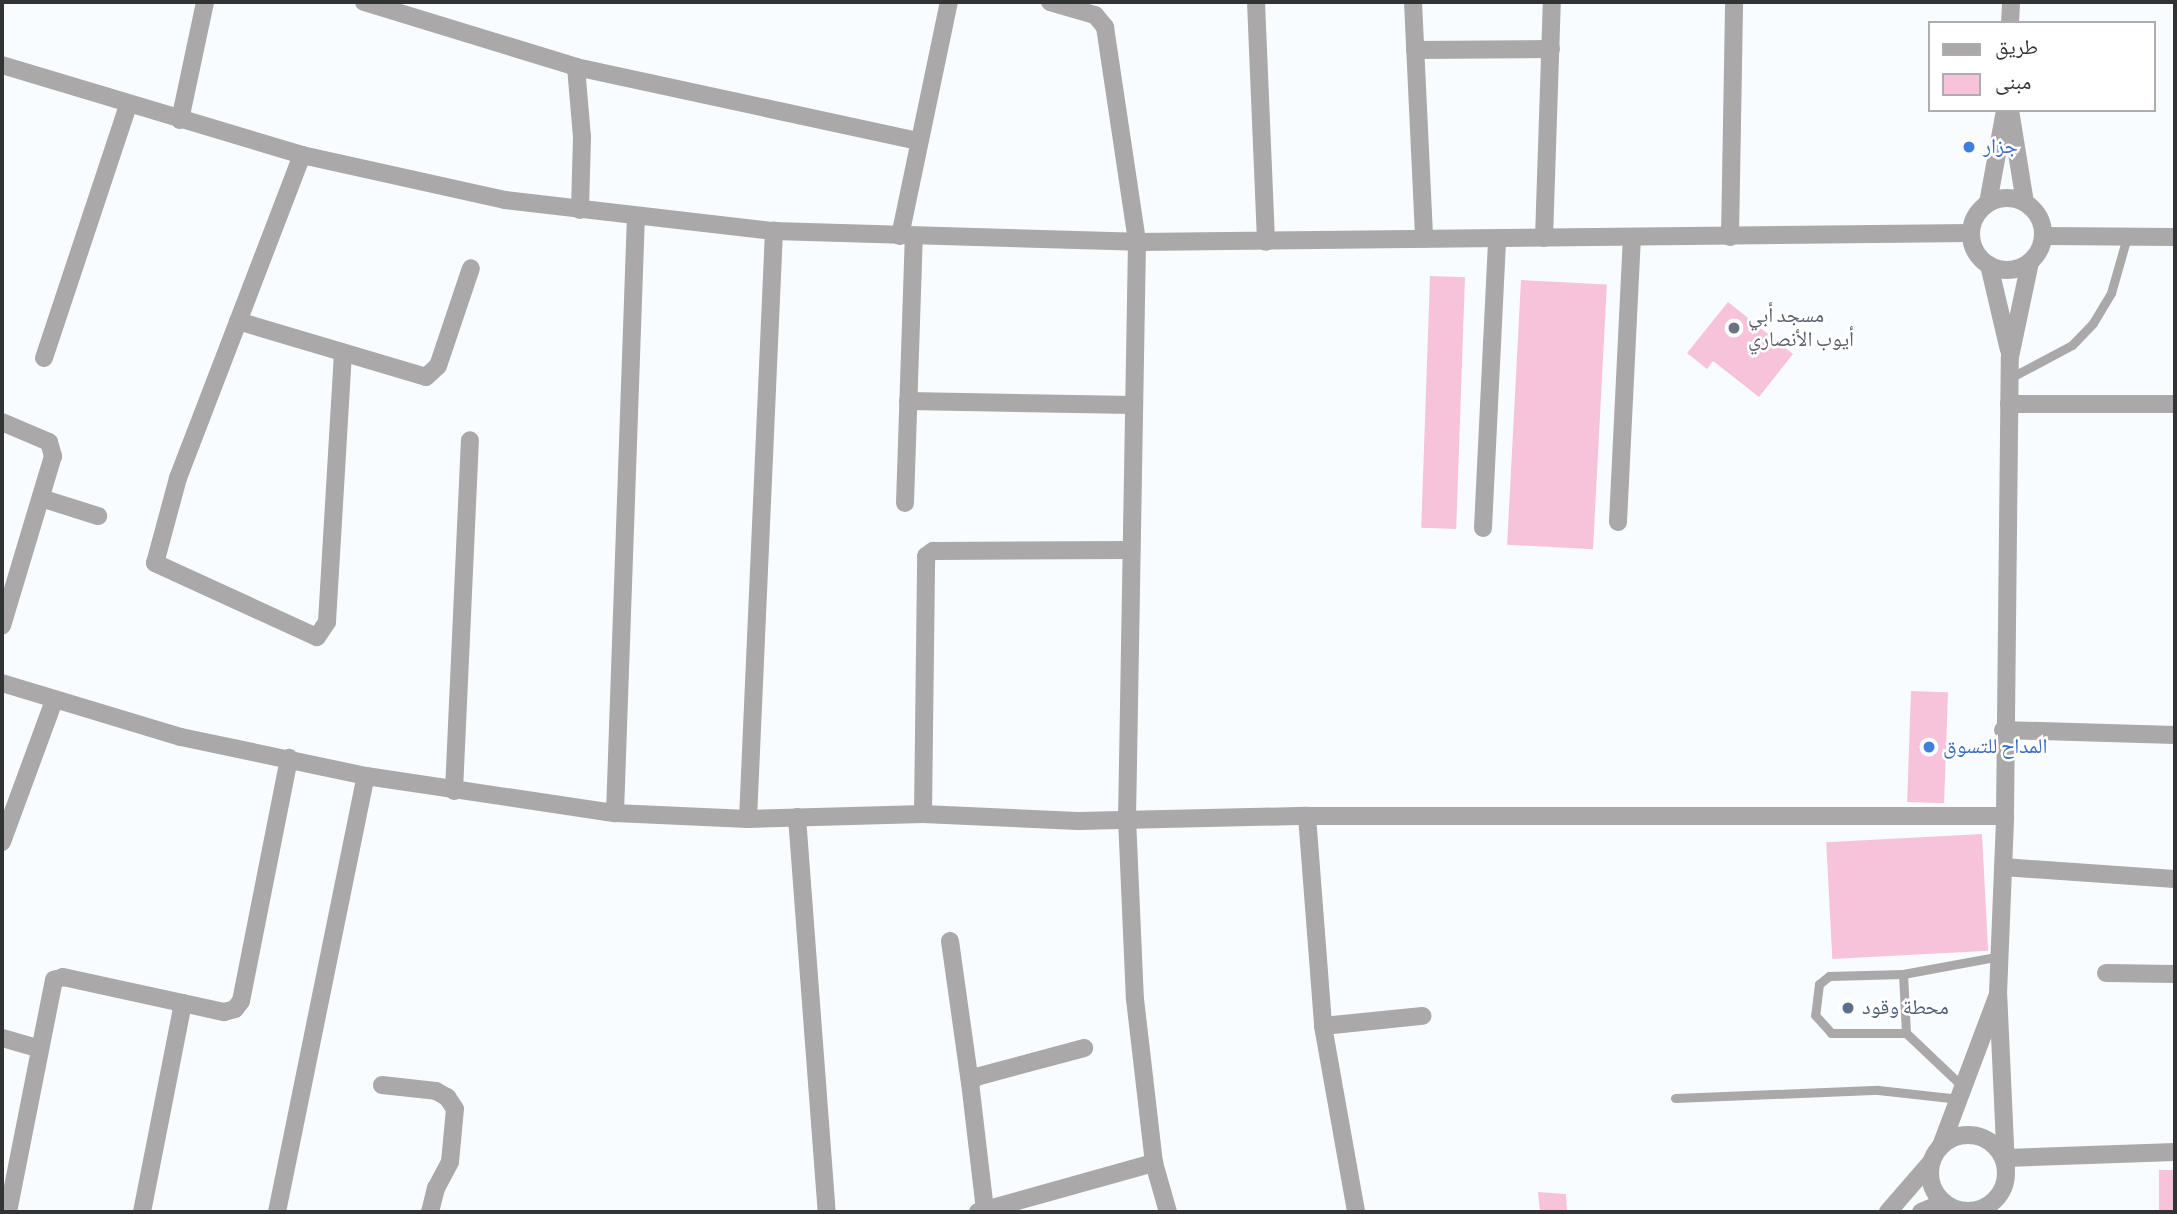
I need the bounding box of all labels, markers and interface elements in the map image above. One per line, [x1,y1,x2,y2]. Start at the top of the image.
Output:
legend [1928,21,2156,112]
text: طريق [1995,37,2038,58]
text: مبنى [1995,72,2031,93]
place label: جزار [1983,134,2018,160]
marker: جزار [1961,139,1977,155]
place label: مسجد أبي أيوب الأنصاري [1748,303,1854,353]
marker: مسجد أبي أيوب الأنصاري [1726,320,1742,336]
place label: المداح للتسوق [1943,734,2047,760]
marker: المداح للتسوق [1921,739,1937,755]
place label: محطة وقود [1862,995,1949,1021]
marker: محطة وقود [1840,1000,1856,1016]

